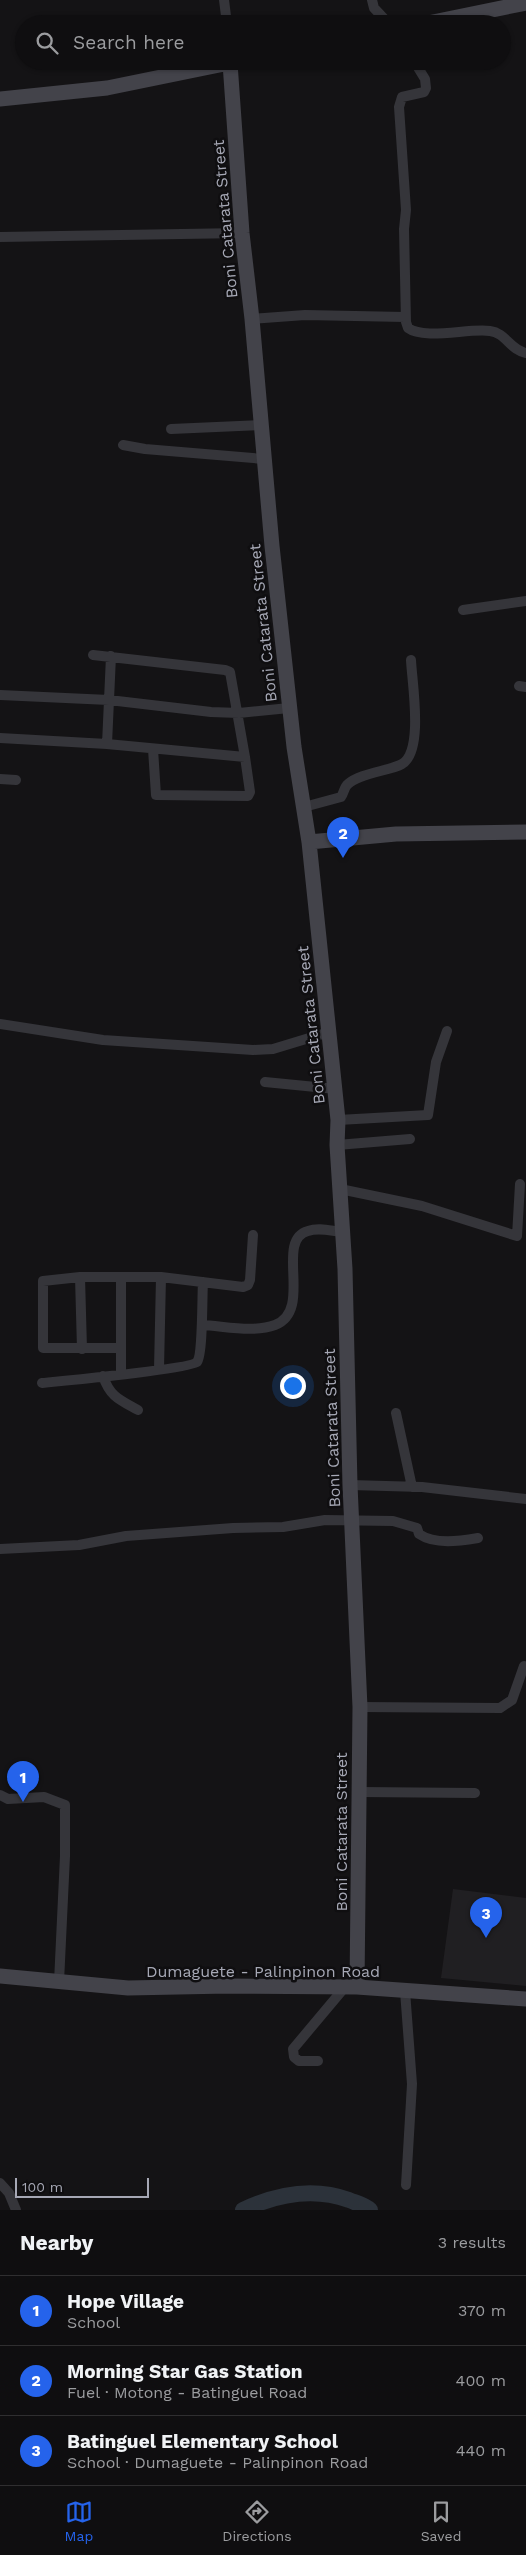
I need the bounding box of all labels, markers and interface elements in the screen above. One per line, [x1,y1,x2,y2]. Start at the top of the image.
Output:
search box [15,15,511,70]
icon: search [33,29,61,57]
text: Search here [73,31,184,54]
street label: Boni Catarata Street [209,139,241,299]
street label: Boni Catarata Street [245,543,281,703]
pin: 2 [327,817,359,858]
street label: Boni Catarata Street [293,945,329,1105]
street label: Boni Catarata Street [320,1348,344,1508]
your location [280,1373,306,1399]
street label: Boni Catarata Street [332,1752,351,1912]
pin: 1 [7,1761,39,1802]
pin: 3 [470,1897,502,1938]
street label: Dumaguete - Palinpinon Road [146,1962,380,1981]
scale bar [15,2175,149,2198]
text: 100 m [22,2179,63,2195]
text: Nearby [20,2230,93,2255]
text: 3 results [438,2233,506,2252]
text: Hope Village [67,2290,184,2313]
text: 1 [33,2301,39,2320]
text: 370 m [458,2301,506,2320]
text: School [67,2313,120,2332]
text: Morning Star Gas Station [67,2360,303,2383]
text: 2 [31,2371,41,2390]
text: 400 m [456,2371,506,2390]
text: Fuel · Motong - Batinguel Road [67,2383,307,2402]
text: Batinguel Elementary School [67,2430,338,2453]
text: 3 [31,2441,41,2460]
text: 440 m [456,2441,506,2460]
text: School · Dumaguete - Palinpinon Road [67,2453,368,2472]
tab: Map [65,2498,93,2544]
tab: Directions [222,2498,292,2544]
tab: Saved [421,2498,461,2544]

